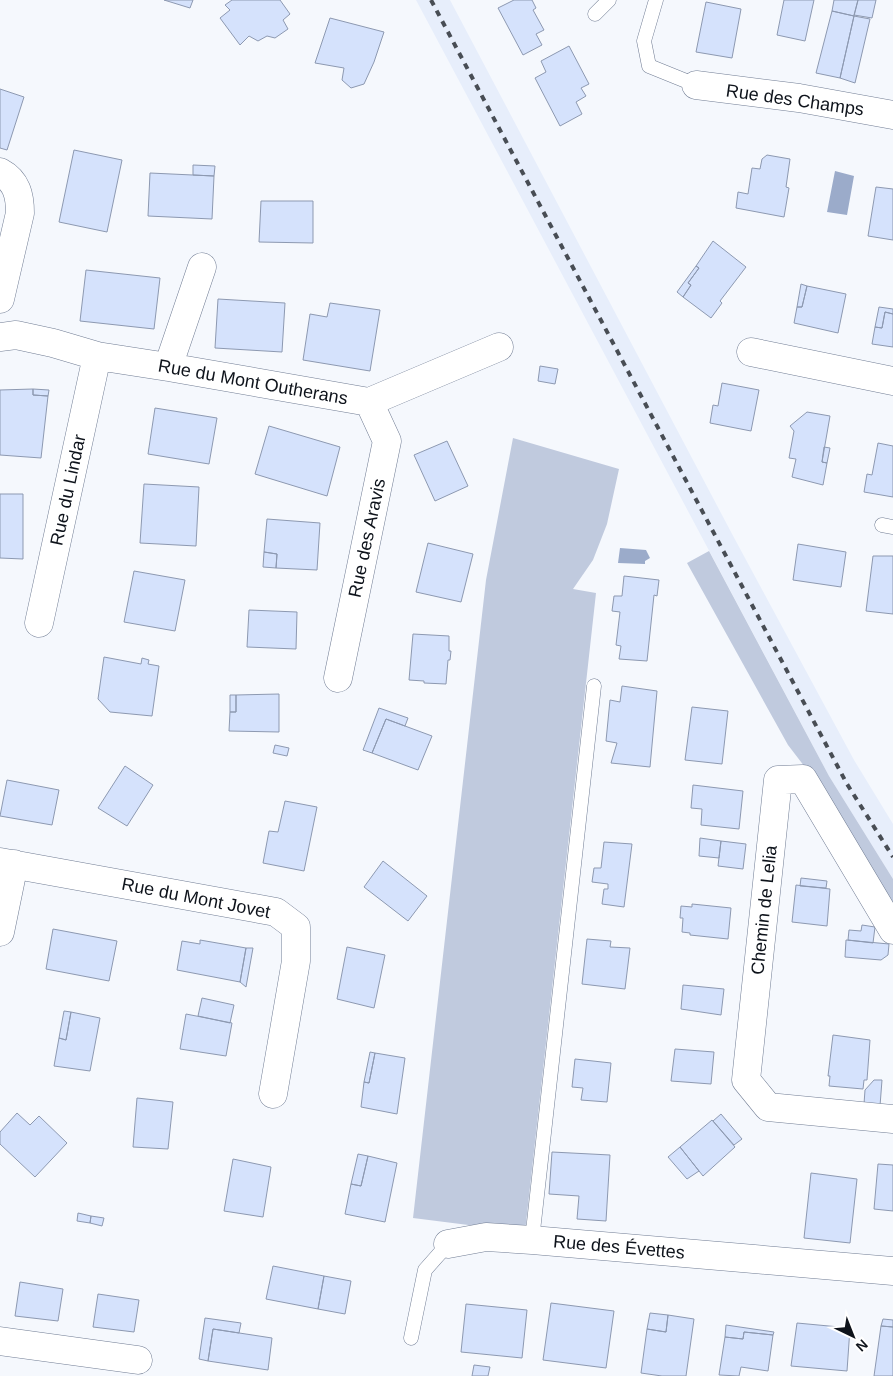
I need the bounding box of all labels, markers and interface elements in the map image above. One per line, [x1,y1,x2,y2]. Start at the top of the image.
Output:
street label: Rue des Champs [725,80,865,120]
street label: Rue du Mont Outherans [157,355,349,409]
street label: Rue du Lindar [46,433,90,547]
street label: Rue des Aravis [345,477,389,599]
street label: Chemin de Lelia [747,843,781,976]
street label: Rue du Mont Jovet [120,874,272,922]
street label: Rue des Évettes [552,1231,686,1263]
north arrow [828,1311,878,1361]
text: N [853,1336,871,1355]

